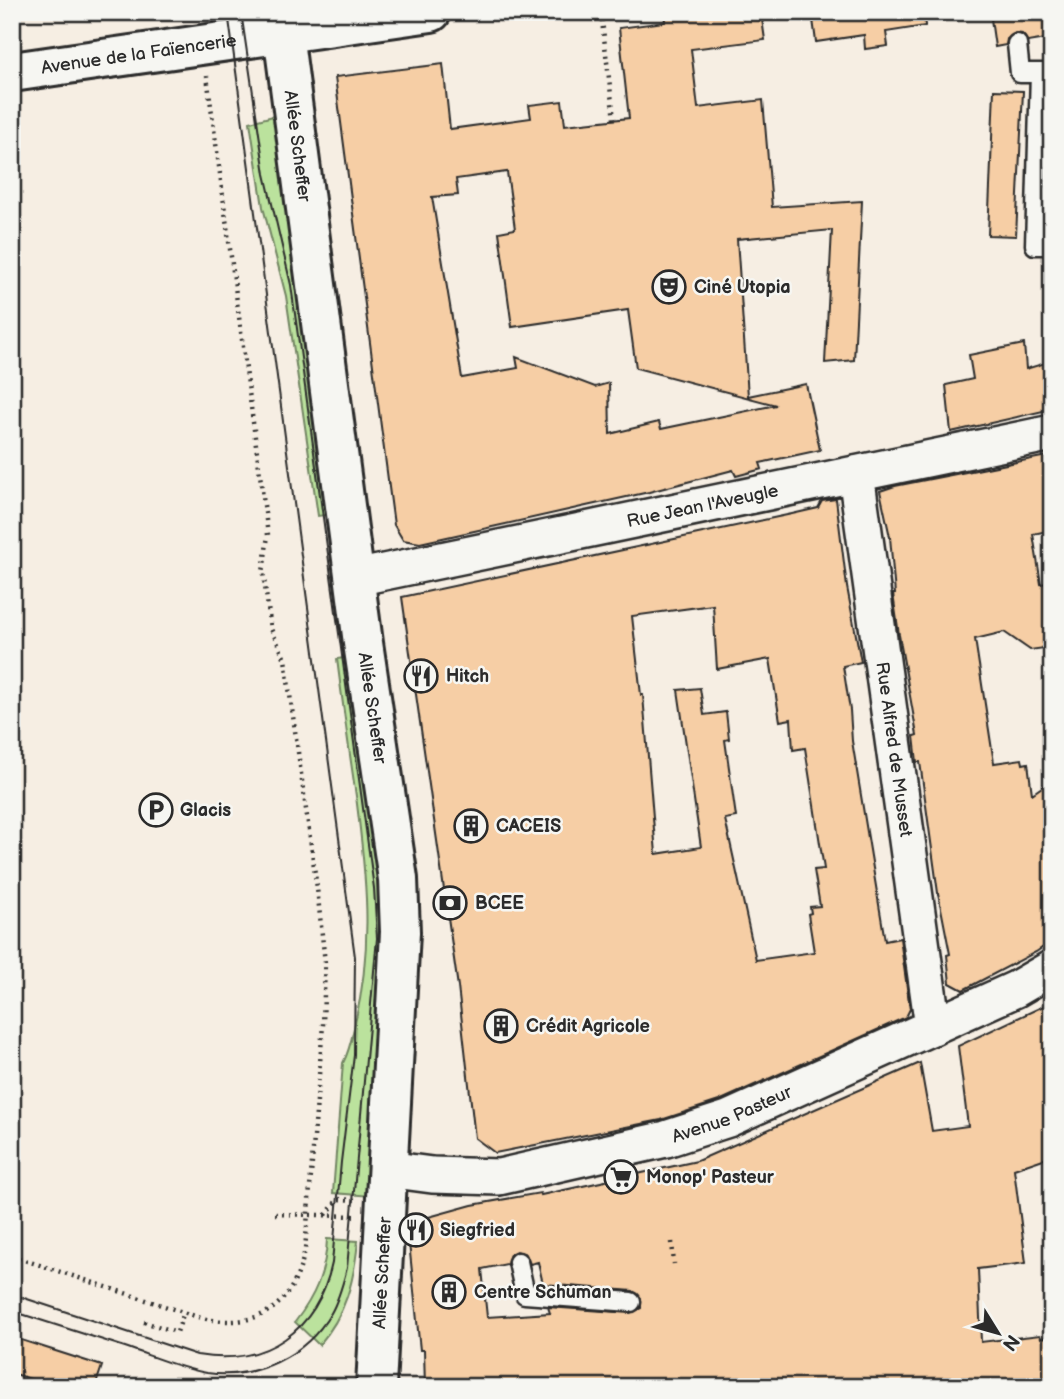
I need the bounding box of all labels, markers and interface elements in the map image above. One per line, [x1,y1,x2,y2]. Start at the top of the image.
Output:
street label: Avenue de la Faïencerie [40,30,238,79]
street label: Allée Scheffer [280,89,315,204]
theatre icon: Ciné Utopia [650,268,688,306]
place label: Ciné Utopia [694,277,791,298]
street label: Rue Jean l'Aveugle [625,480,781,532]
street label: Allée Scheffer [354,651,391,766]
restaurant icon: Hitch [402,657,440,695]
street label: Rue Alfred de Musset [871,661,916,839]
place label: Hitch [446,666,489,687]
parking icon: Glacis [137,791,175,829]
place label: Glacis [180,800,231,821]
building icon: CACEIS [452,807,490,845]
place label: CACEIS [496,816,561,837]
bank icon: BCEE [431,884,469,922]
place label: BCEE [475,893,524,914]
building icon: Crédit Agricole [482,1007,520,1045]
place label: Crédit Agricole [526,1016,650,1037]
street label: Avenue Pasteur [669,1081,796,1147]
supermarket icon: Monop' Pasteur [602,1158,640,1196]
place label: Monop' Pasteur [646,1167,775,1188]
restaurant icon: Siegfried [397,1211,435,1249]
street label: Allée Scheffer [369,1216,396,1330]
place label: Siegfried [440,1220,515,1241]
building icon: Centre Schuman [430,1273,468,1311]
place label: Centre Schuman [474,1282,612,1303]
north arrow [962,1298,1032,1368]
text: N [997,1330,1024,1355]

